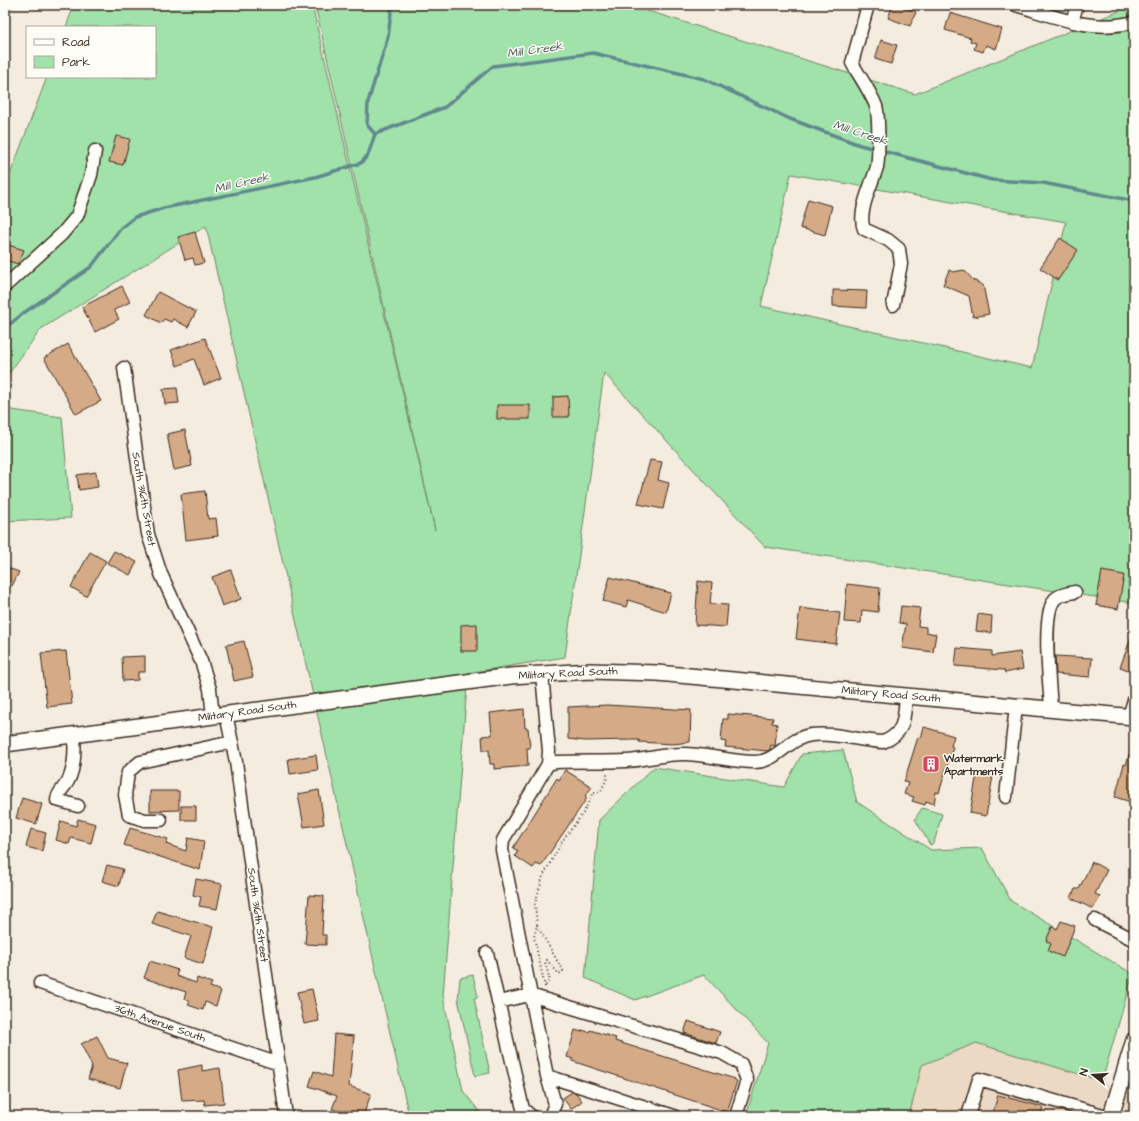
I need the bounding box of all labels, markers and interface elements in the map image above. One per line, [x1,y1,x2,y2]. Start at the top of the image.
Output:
legend [26,26,156,78]
text: Road [62,34,90,51]
water label: Mill Creek [506,38,564,62]
text: Park [62,54,90,71]
water label: Mill Creek [831,116,890,150]
water label: Mill Creek [213,168,272,198]
street label: South 316th Street [128,451,160,548]
street label: Military Road South [518,663,618,684]
street label: Military Road South [841,682,942,707]
street label: Military Road South [197,697,298,726]
place label: Watermark Apartments [943,751,1004,780]
building icon: Watermark Apartments [921,754,941,774]
street label: South 316th Street [244,867,272,964]
street label: 36th Avenue South [112,1000,208,1046]
north arrow [1073,1055,1113,1095]
text: N [1076,1067,1092,1078]

